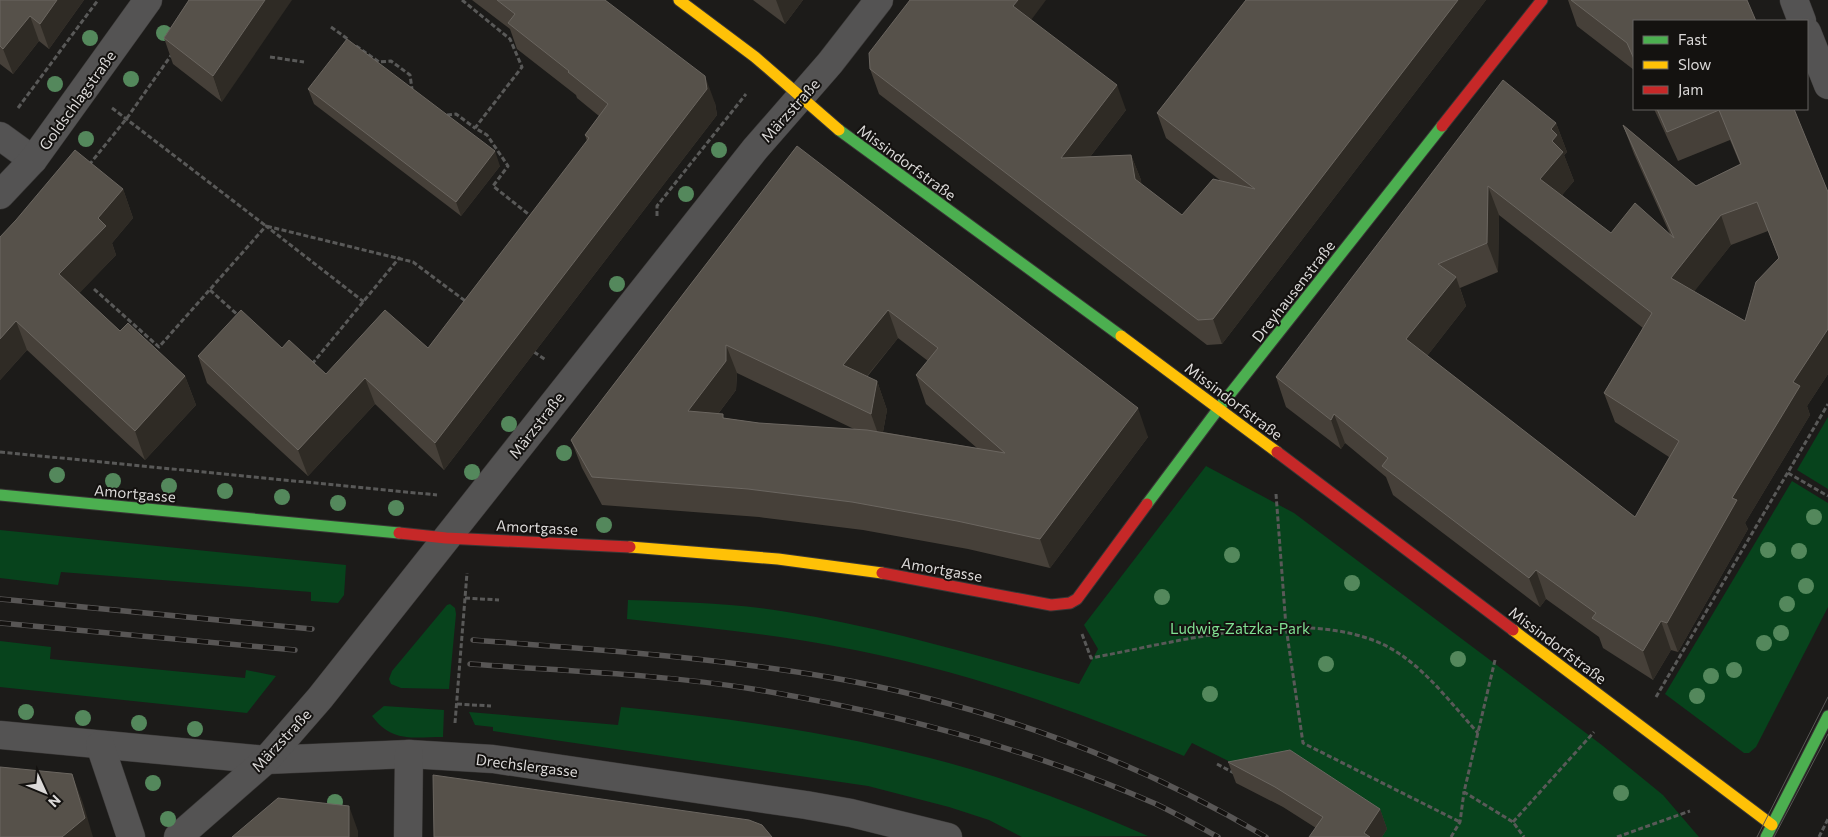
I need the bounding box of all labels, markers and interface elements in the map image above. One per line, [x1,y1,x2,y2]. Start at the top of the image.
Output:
legend [1633,20,1808,110]
text: Fast [1678,30,1707,48]
street label: Goldschlagstraße [35,47,119,153]
text: Slow [1678,55,1711,73]
street label: Märzstraße [757,75,823,145]
text: Jam [1678,80,1703,98]
street label: Missindorfstraße [854,120,960,204]
street label: Dreyhausenstraße [1248,237,1338,345]
street label: Missindorfstraße [1182,359,1286,444]
street label: Märzstraße [505,388,567,462]
street label: Amortgasse [93,480,177,506]
street label: Amortgasse [496,516,578,538]
street label: Amortgasse [900,553,984,585]
street label: Missindorfstraße [1506,603,1610,688]
park label: Ludwig-Zatzka-Park [1170,619,1310,637]
street label: Märzstraße [247,705,315,775]
street label: Drechslergasse [475,750,579,780]
north arrow [20,767,70,817]
text: N [45,792,64,811]

